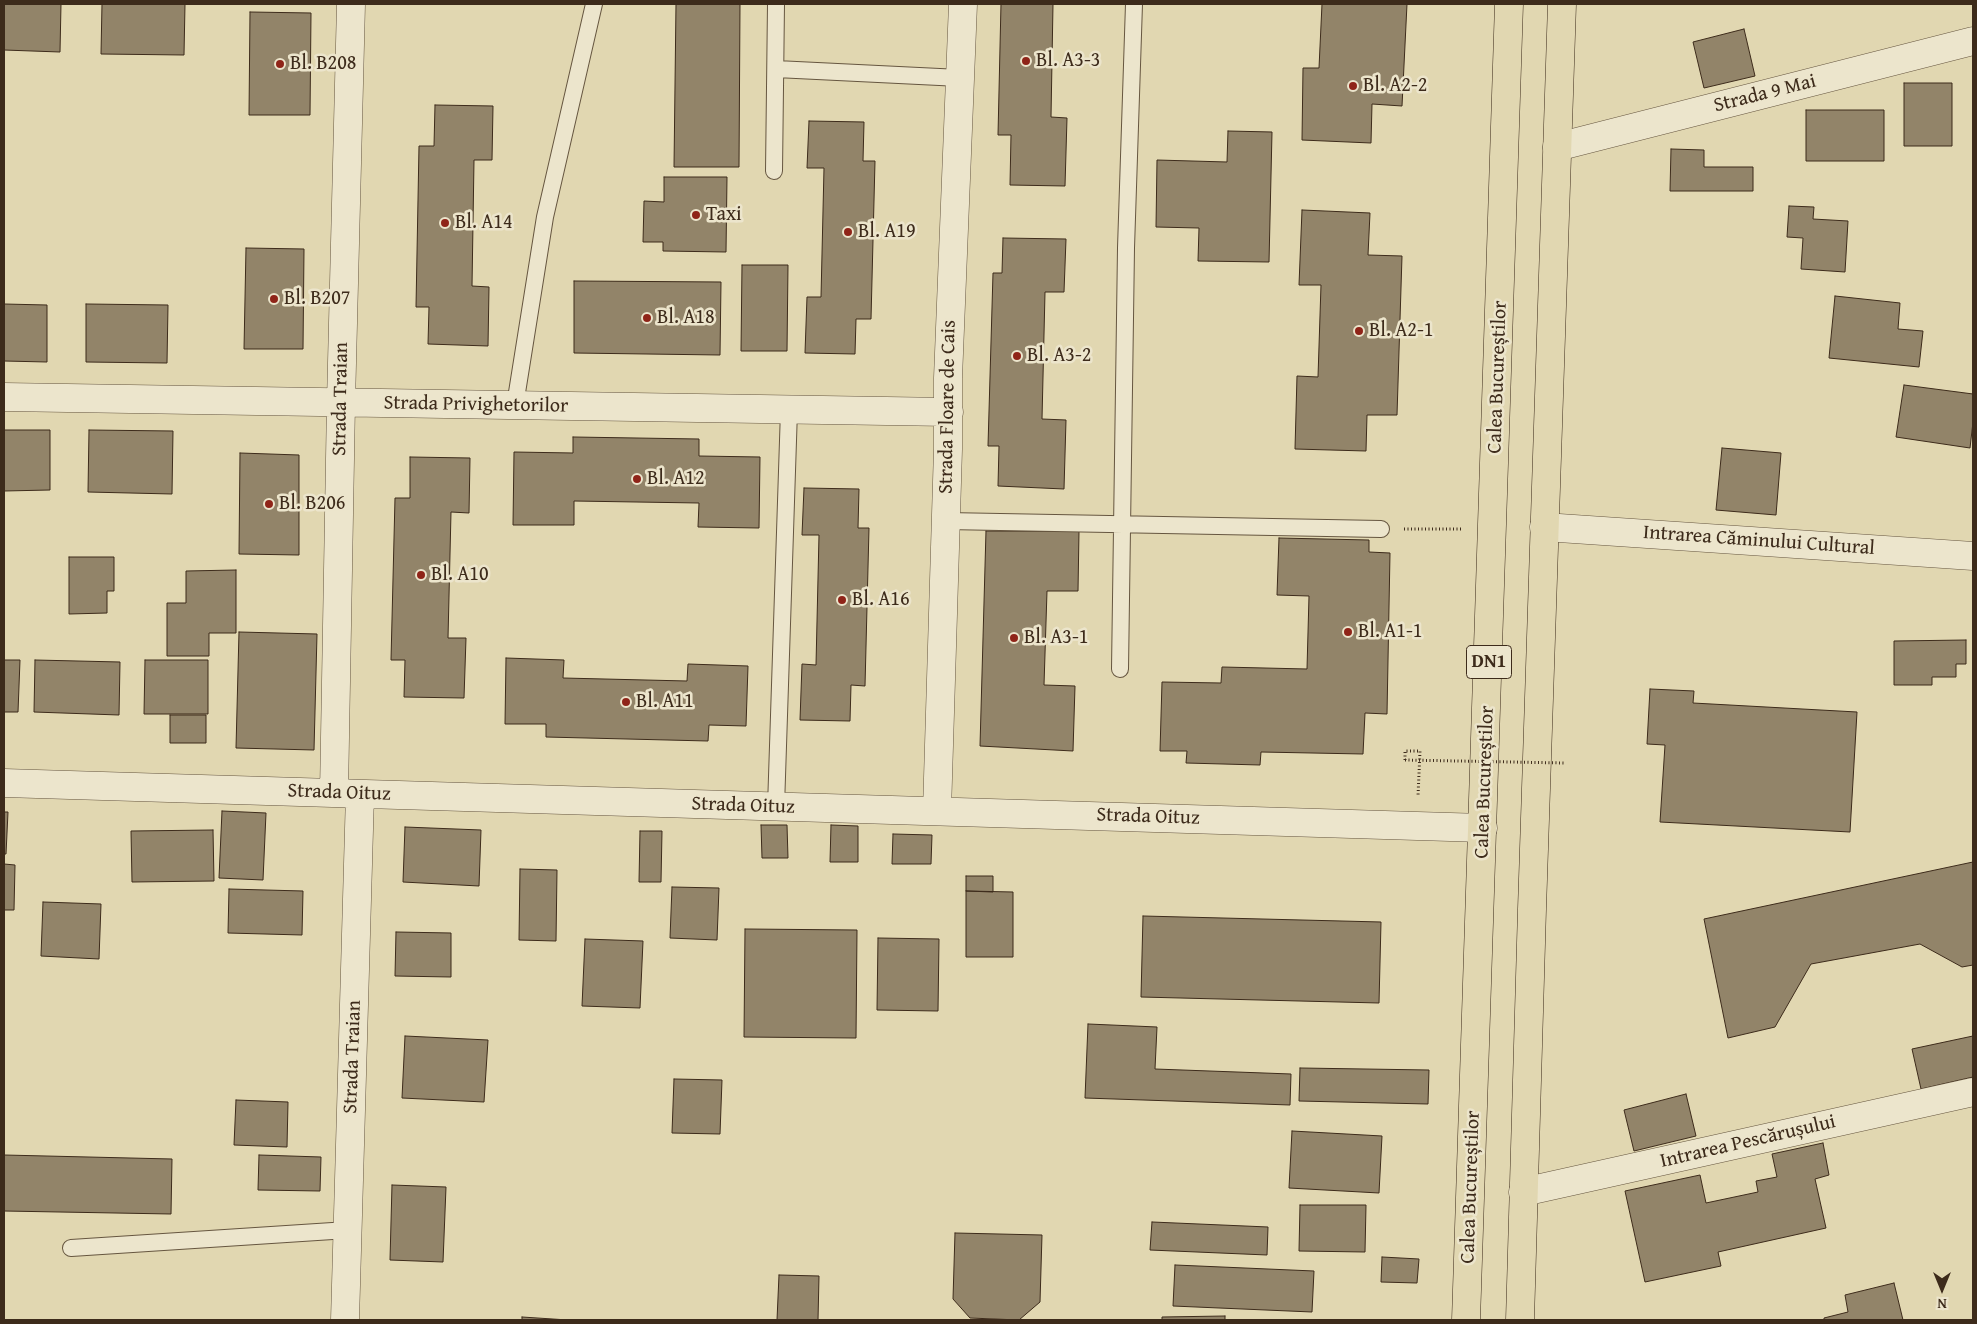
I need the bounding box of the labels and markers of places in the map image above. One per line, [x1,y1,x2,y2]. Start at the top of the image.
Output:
place label: Bl. A3-3 [1036,49,1100,73]
place label: Bl. B208 [290,52,356,76]
marker: Bl. A3-3 [1020,55,1032,67]
marker: Bl. B208 [274,58,286,70]
place label: Bl. A2-2 [1363,74,1427,98]
marker: Bl. A2-2 [1347,80,1359,92]
place label: Taxi [706,203,742,227]
marker: Taxi [690,209,702,221]
place label: Bl. A14 [455,211,513,235]
marker: Bl. A14 [439,217,451,229]
place label: Bl. A19 [858,220,916,244]
marker: Bl. A19 [842,226,854,238]
place label: Bl. B207 [284,287,350,311]
marker: Bl. B207 [268,293,280,305]
place label: Bl. A18 [657,306,715,330]
marker: Bl. A18 [641,312,653,324]
place label: Bl. A2-1 [1369,319,1433,343]
marker: Bl. A2-1 [1353,325,1365,337]
place label: Bl. A3-2 [1027,344,1091,368]
marker: Bl. A3-2 [1011,350,1023,362]
place label: Bl. A12 [647,467,705,491]
marker: Bl. A12 [631,473,643,485]
place label: Bl. B206 [279,492,345,516]
marker: Bl. B206 [263,498,275,510]
place label: Bl. A10 [431,563,489,587]
marker: Bl. A10 [415,569,427,581]
place label: Bl. A16 [852,588,910,612]
marker: Bl. A16 [836,594,848,606]
place label: Bl. A1-1 [1358,620,1422,644]
place label: Bl. A3-1 [1024,626,1088,650]
marker: Bl. A1-1 [1342,626,1354,638]
marker: Bl. A3-1 [1008,632,1020,644]
place label: Bl. A11 [636,690,694,714]
marker: Bl. A11 [620,696,632,708]

